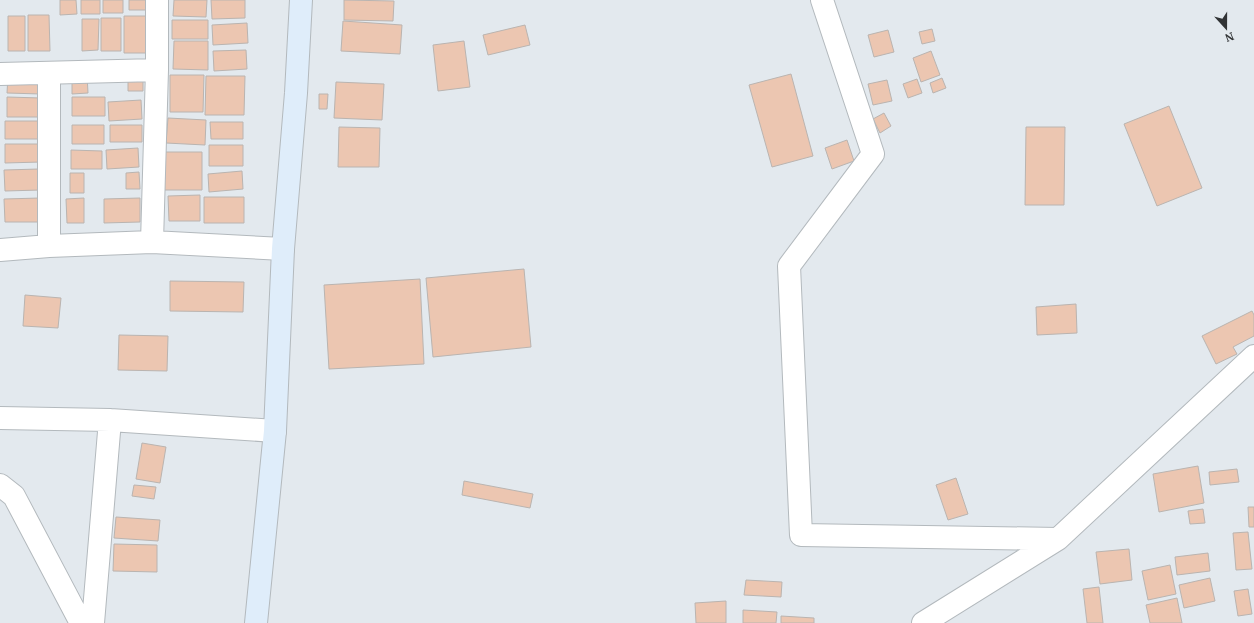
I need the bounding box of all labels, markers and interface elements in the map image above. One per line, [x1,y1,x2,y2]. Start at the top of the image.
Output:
north arrow [1206,8,1246,48]
text: N [1223,29,1236,46]

